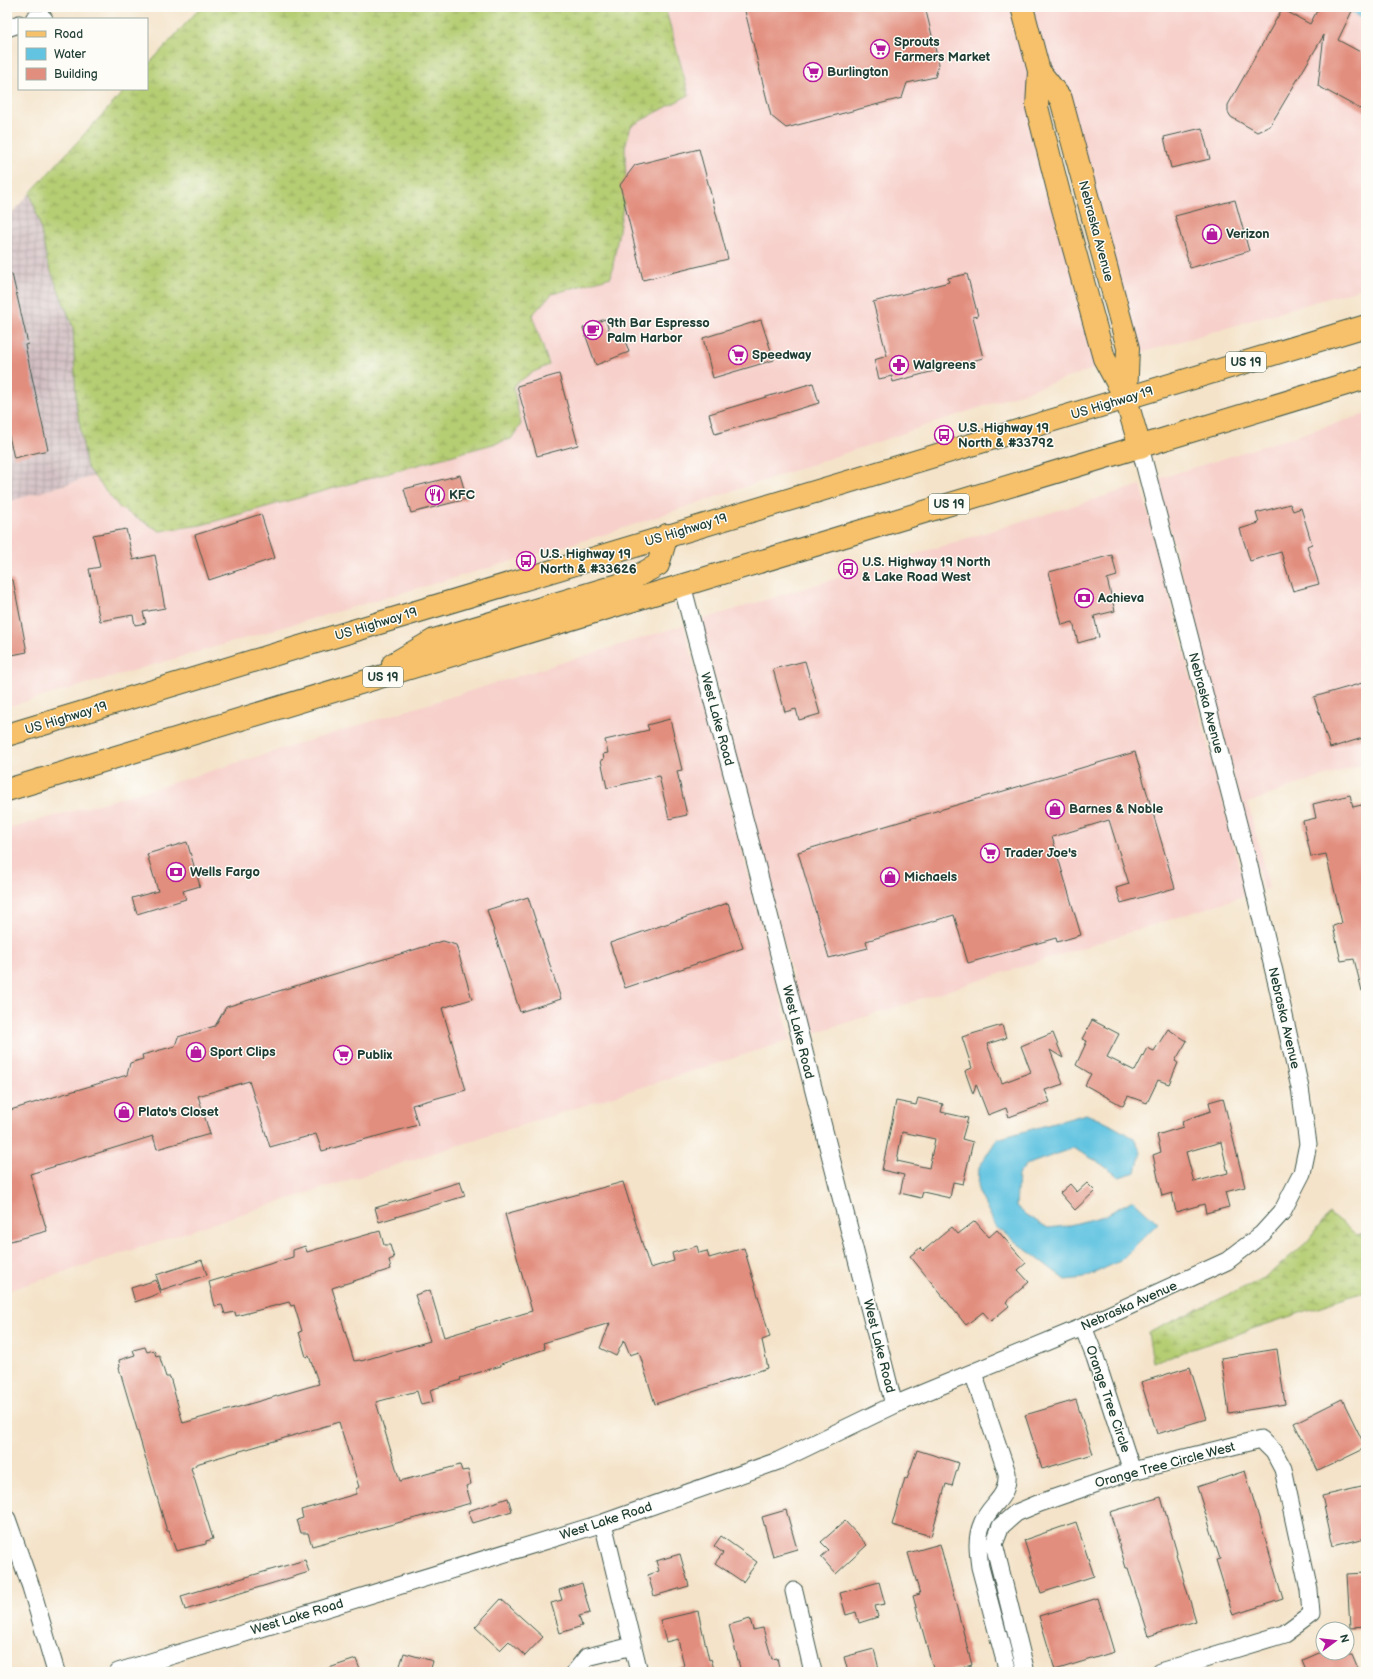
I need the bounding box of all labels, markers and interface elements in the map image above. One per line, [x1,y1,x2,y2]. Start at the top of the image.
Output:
legend [18,18,148,90]
text: Road [54,27,83,42]
place label: Sprouts Farmers Market [894,34,991,65]
supermarket icon: Sprouts Farmers Market [869,38,891,60]
text: Water [54,47,86,62]
supermarket icon: Burlington [802,61,824,83]
place label: Burlington [827,64,889,80]
text: Building [54,67,98,82]
street label: Nebraska Avenue [1075,179,1117,283]
shop icon: Verizon [1201,223,1223,245]
place label: Verizon [1226,226,1270,242]
place label: 9th Bar Espresso Palm Harbor [607,315,710,346]
cafe icon: 9th Bar Espresso Palm Harbor [582,319,604,341]
supermarket icon: Speedway [727,344,749,366]
place label: Speedway [752,347,811,363]
road number: US 19 [1226,352,1266,372]
pharmacy icon: Walgreens [888,354,910,376]
place label: Walgreens [913,357,976,373]
street label: US Highway 19 [1069,383,1155,423]
place label: U.S. Highway 19 North & #33792 [958,420,1054,451]
bus stop icon: U.S. Highway 19 North & #33792 [933,424,955,446]
restaurant icon: KFC [424,484,446,506]
place label: KFC [449,487,475,503]
road number: US 19 [929,494,969,514]
street label: US Highway 19 [643,510,729,550]
place label: U.S. Highway 19 North & #33626 [540,546,637,577]
bus stop icon: U.S. Highway 19 North & #33626 [515,550,537,572]
place label: U.S. Highway 19 North & Lake Road West [862,554,991,585]
bus stop icon: U.S. Highway 19 North & Lake Road West [837,558,859,580]
bank icon: Achieva [1073,587,1095,609]
place label: Achieva [1097,590,1144,606]
street label: US Highway 19 [333,604,419,644]
street label: Nebraska Avenue [1185,651,1227,755]
road number: US 19 [363,667,403,687]
street label: West Lake Road [697,671,737,767]
street label: US Highway 19 [23,698,109,738]
shop icon: Barnes & Noble [1044,798,1066,820]
place label: Barnes & Noble [1069,801,1164,817]
supermarket icon: Trader Joe's [979,842,1001,864]
place label: Trader Joe's [1004,845,1077,861]
bank icon: Wells Fargo [165,861,187,883]
place label: Wells Fargo [190,864,260,880]
shop icon: Michaels [879,866,901,888]
place label: Michaels [904,869,957,885]
street label: Nebraska Avenue [1265,966,1304,1071]
street label: West Lake Road [779,983,817,1081]
shop icon: Sport Clips [185,1041,207,1063]
place label: Sport Clips [210,1044,276,1060]
supermarket icon: Publix [332,1044,354,1066]
place label: Publix [357,1047,393,1063]
shop icon: Plato's Closet [113,1101,135,1123]
place label: Plato's Closet [138,1104,219,1120]
street label: Nebraska Avenue [1078,1277,1180,1334]
street label: West Lake Road [860,1297,898,1395]
street label: Orange Tree Circle [1082,1343,1134,1455]
street label: Orange Tree Circle West [1093,1439,1237,1491]
street label: West Lake Road [558,1499,654,1543]
street label: West Lake Road [249,1595,345,1639]
north arrow [1315,1621,1355,1661]
text: N [1337,1633,1352,1644]

